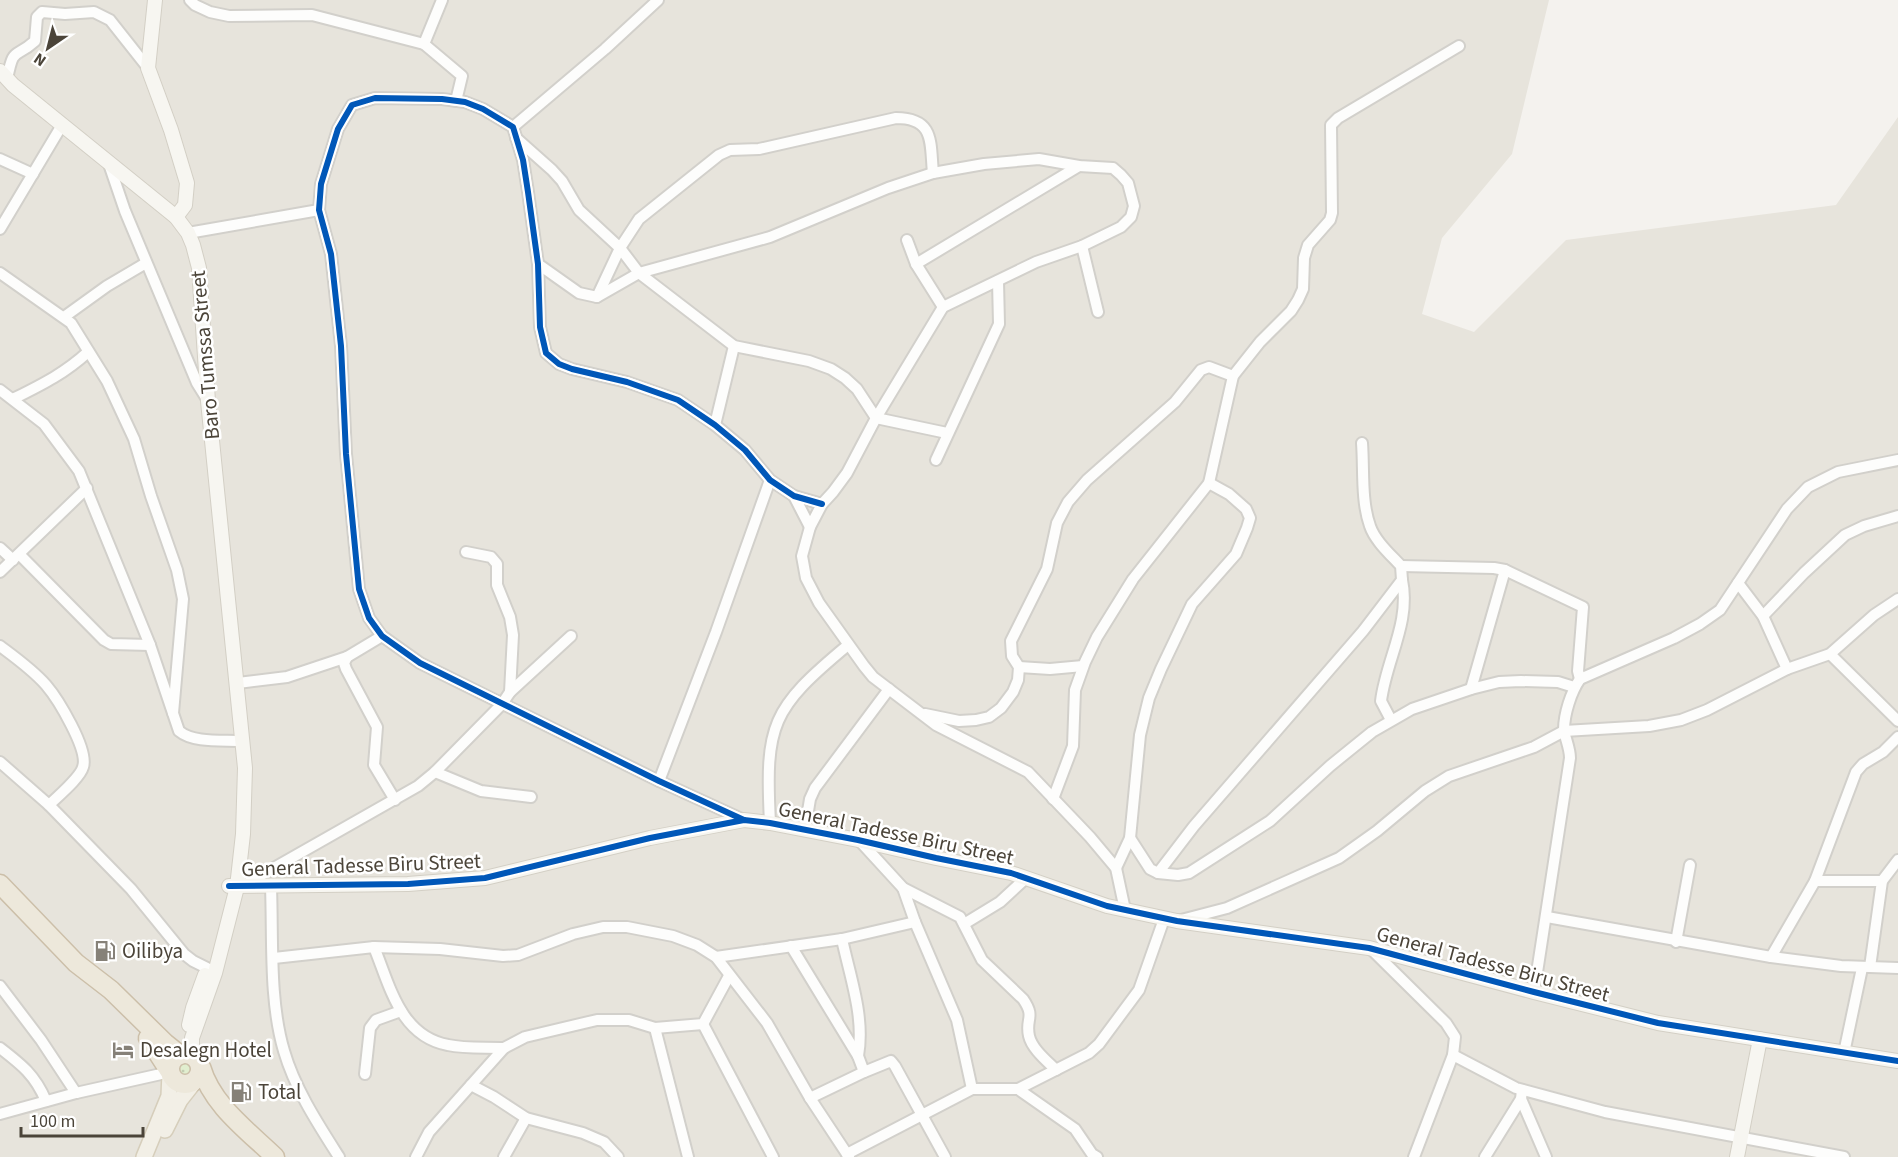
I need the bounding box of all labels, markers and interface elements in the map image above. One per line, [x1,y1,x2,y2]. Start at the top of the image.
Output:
north arrow [18,18,78,78]
text: N [29,47,51,72]
street label: Baro Tumssa Street [183,269,227,441]
street label: General Tadesse Biru Street [776,793,1016,873]
street label: General Tadesse Biru Street [241,846,481,884]
street label: General Tadesse Biru Street [1373,918,1613,1010]
place label: Oilibya [122,936,183,966]
fuel station icon: Oilibya [93,939,117,963]
place label: Desalegn Hotel [140,1035,272,1065]
hotel icon: Desalegn Hotel [111,1038,135,1062]
place label: Total [258,1077,301,1107]
fuel station icon: Total [229,1080,253,1104]
scale bar [21,1100,142,1138]
text: 100 m [30,1109,75,1134]

